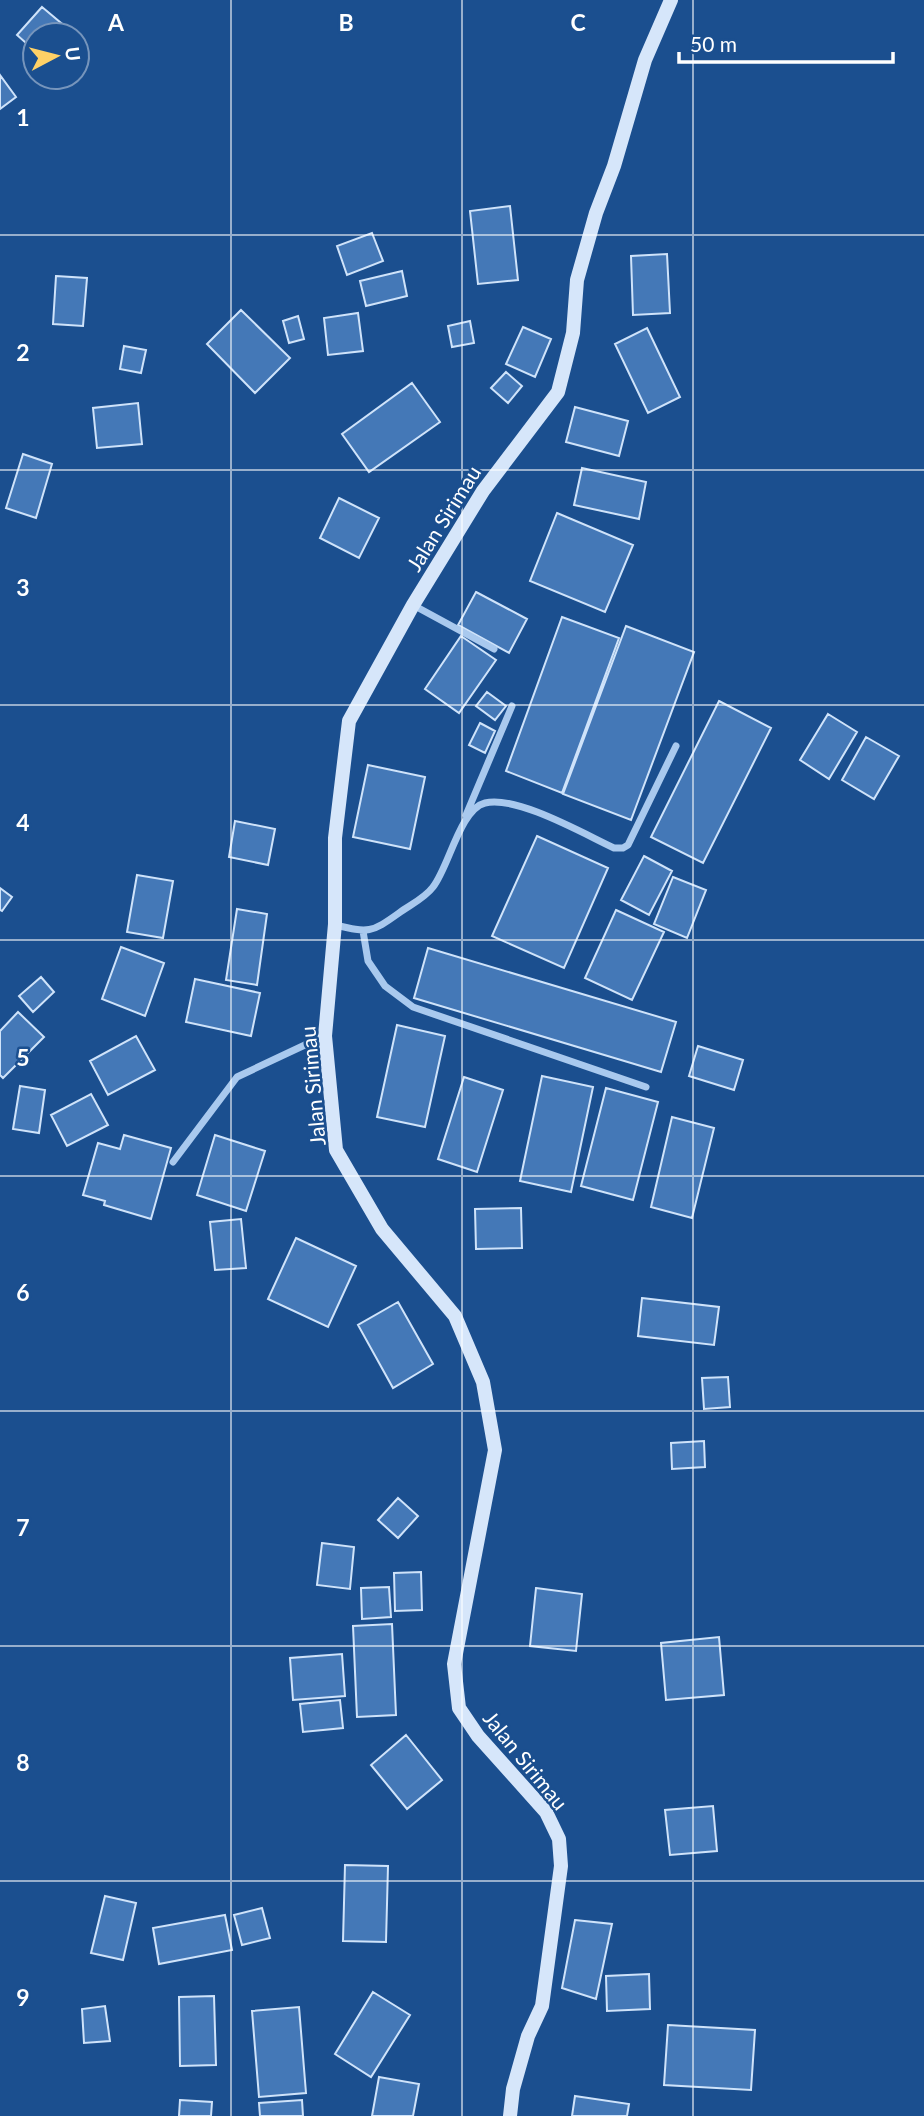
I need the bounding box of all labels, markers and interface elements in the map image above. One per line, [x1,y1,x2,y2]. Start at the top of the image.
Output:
text: A [107,8,125,36]
text: B [338,8,354,36]
text: C [570,8,586,36]
north arrow [21,21,91,91]
scale bar [679,21,892,65]
text: 50 m [690,31,737,56]
text: U [61,45,86,62]
text: 1 [16,103,30,131]
text: 2 [16,338,30,366]
street label: Jalan Sirimau [401,461,485,575]
text: 3 [16,573,30,601]
text: 4 [16,808,30,836]
street label: Jalan Sirimau [294,1025,330,1147]
text: 5 [16,1043,30,1071]
text: 6 [16,1278,30,1306]
text: 7 [16,1513,30,1541]
street label: Jalan Sirimau [479,1706,573,1814]
text: 8 [16,1748,30,1776]
text: 9 [16,1983,30,2011]

